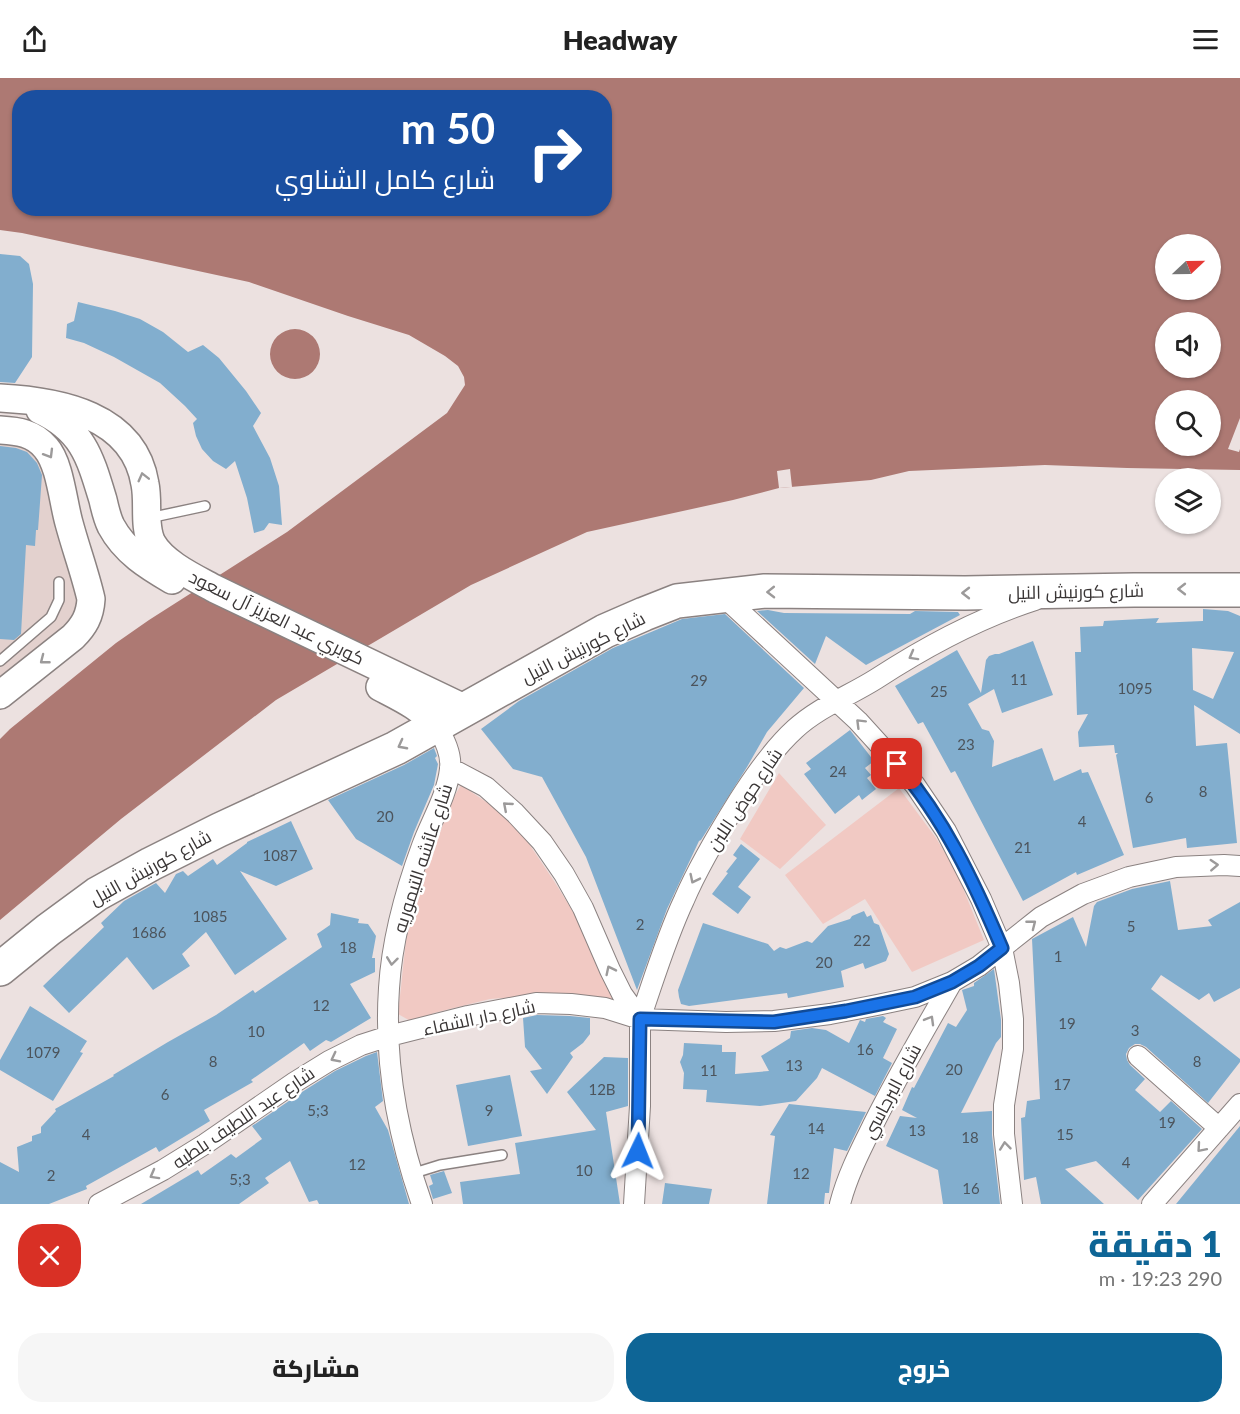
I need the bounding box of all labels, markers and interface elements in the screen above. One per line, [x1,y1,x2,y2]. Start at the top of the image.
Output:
icon: share [18,23,51,56]
text: Headway [563,23,677,56]
icon: menu [1189,23,1222,56]
text: 50 m [401,103,495,153]
icon: right [516,114,594,192]
text: شارع كامل الشناوي [275,162,495,195]
north arrow [1155,234,1221,300]
map controls [1155,234,1221,534]
button: sound [1155,312,1221,378]
button: search [1155,390,1221,456]
one-way arrow [42,448,53,459]
button: layers [1155,468,1221,534]
one-way arrow [138,472,151,482]
street label: كوبري عبد العزيز آل سعود [184,565,368,673]
street label: شارع كورنيش النيل [1008,579,1144,605]
one-way arrow [1177,583,1186,595]
one-way arrow [766,585,775,598]
one-way arrow [961,586,970,599]
street label: شارع كورنيش النيل [517,606,649,689]
one-way arrow [909,649,920,660]
one-way arrow [40,652,51,663]
house number: 11 [1010,670,1028,688]
house number: 29 [690,671,708,689]
house number: 1095 [1118,679,1152,697]
house number: 25 [930,682,948,700]
one-way arrow [856,719,866,730]
house number: 23 [957,735,975,753]
one-way arrow [397,737,408,749]
pin [871,738,922,789]
street label: شارع حوض اللبن [702,743,788,856]
icon: arrive [880,747,913,780]
house number: 24 [829,762,847,780]
street label: شارع عائشه التيموريه [388,781,458,936]
house number: 8 [1199,782,1207,800]
house number: 6 [1145,788,1154,806]
one-way arrow [503,802,514,813]
house number: 20 [376,807,394,825]
house number: 4 [1078,812,1087,830]
street label: شارع كورنيش النيل [85,824,216,911]
house number: 21 [1014,838,1032,856]
house number: 1087 [263,846,298,864]
one-way arrow [1209,859,1218,872]
one-way arrow [689,873,701,884]
house number: 1085 [193,907,227,925]
house number: 2 [636,915,644,933]
house number: 5 [1127,917,1135,935]
one-way arrow [1025,921,1036,932]
house number: 1686 [132,923,167,941]
house number: 22 [853,931,871,949]
house number: 18 [339,938,357,956]
house number: 1 [1054,947,1062,965]
house number: 20 [815,953,833,971]
one-way arrow [386,957,399,966]
one-way arrow [605,965,617,976]
street label: شارع دار الشفاء [421,994,538,1042]
house number: 12 [312,996,330,1014]
house number: 19 [1058,1014,1076,1032]
one-way arrow [922,1016,934,1026]
house number: 3 [1131,1021,1139,1039]
house number: 10 [247,1022,265,1040]
house number: 16 [856,1040,874,1058]
street label: شارع البرجاسي [857,1040,928,1144]
house number: 1079 [26,1043,60,1061]
one-way arrow [330,1051,341,1062]
house number: 8 [209,1052,217,1070]
house number: 8 [1193,1052,1201,1070]
house number: 13 [785,1056,803,1074]
house number: 20 [945,1060,963,1078]
street label: شارع عبد اللطيف بلطيه [168,1061,319,1174]
house number: 11 [700,1061,718,1079]
house number: 17 [1053,1075,1071,1093]
house number: 12B [588,1080,616,1098]
house number: 6 [161,1085,170,1103]
house number: 5;3 [307,1101,329,1119]
house number: 9 [485,1101,493,1119]
house number: 19 [1158,1113,1176,1131]
position arrow [606,1119,670,1183]
house number: 14 [807,1119,825,1137]
house number: 13 [908,1121,926,1139]
house number: 4 [82,1125,91,1143]
house number: 15 [1056,1125,1074,1143]
house number: 18 [961,1128,979,1146]
one-way arrow [999,1141,1012,1151]
one-way arrow [1198,1141,1209,1152]
house number: 4 [1122,1153,1131,1171]
house number: 12 [348,1155,366,1173]
house number: 10 [575,1161,593,1179]
house number: 12 [792,1164,810,1182]
house number: 2 [47,1166,55,1184]
one-way arrow [149,1168,160,1179]
house number: 5;3 [229,1170,251,1188]
house number: 16 [962,1179,980,1197]
text: 1 دقيقة [1088,1221,1222,1265]
button: close [18,1224,81,1287]
text: 290 m · 19:23 [1099,1266,1222,1290]
button: مشاركة [18,1333,614,1402]
button: خروج [626,1333,1222,1402]

